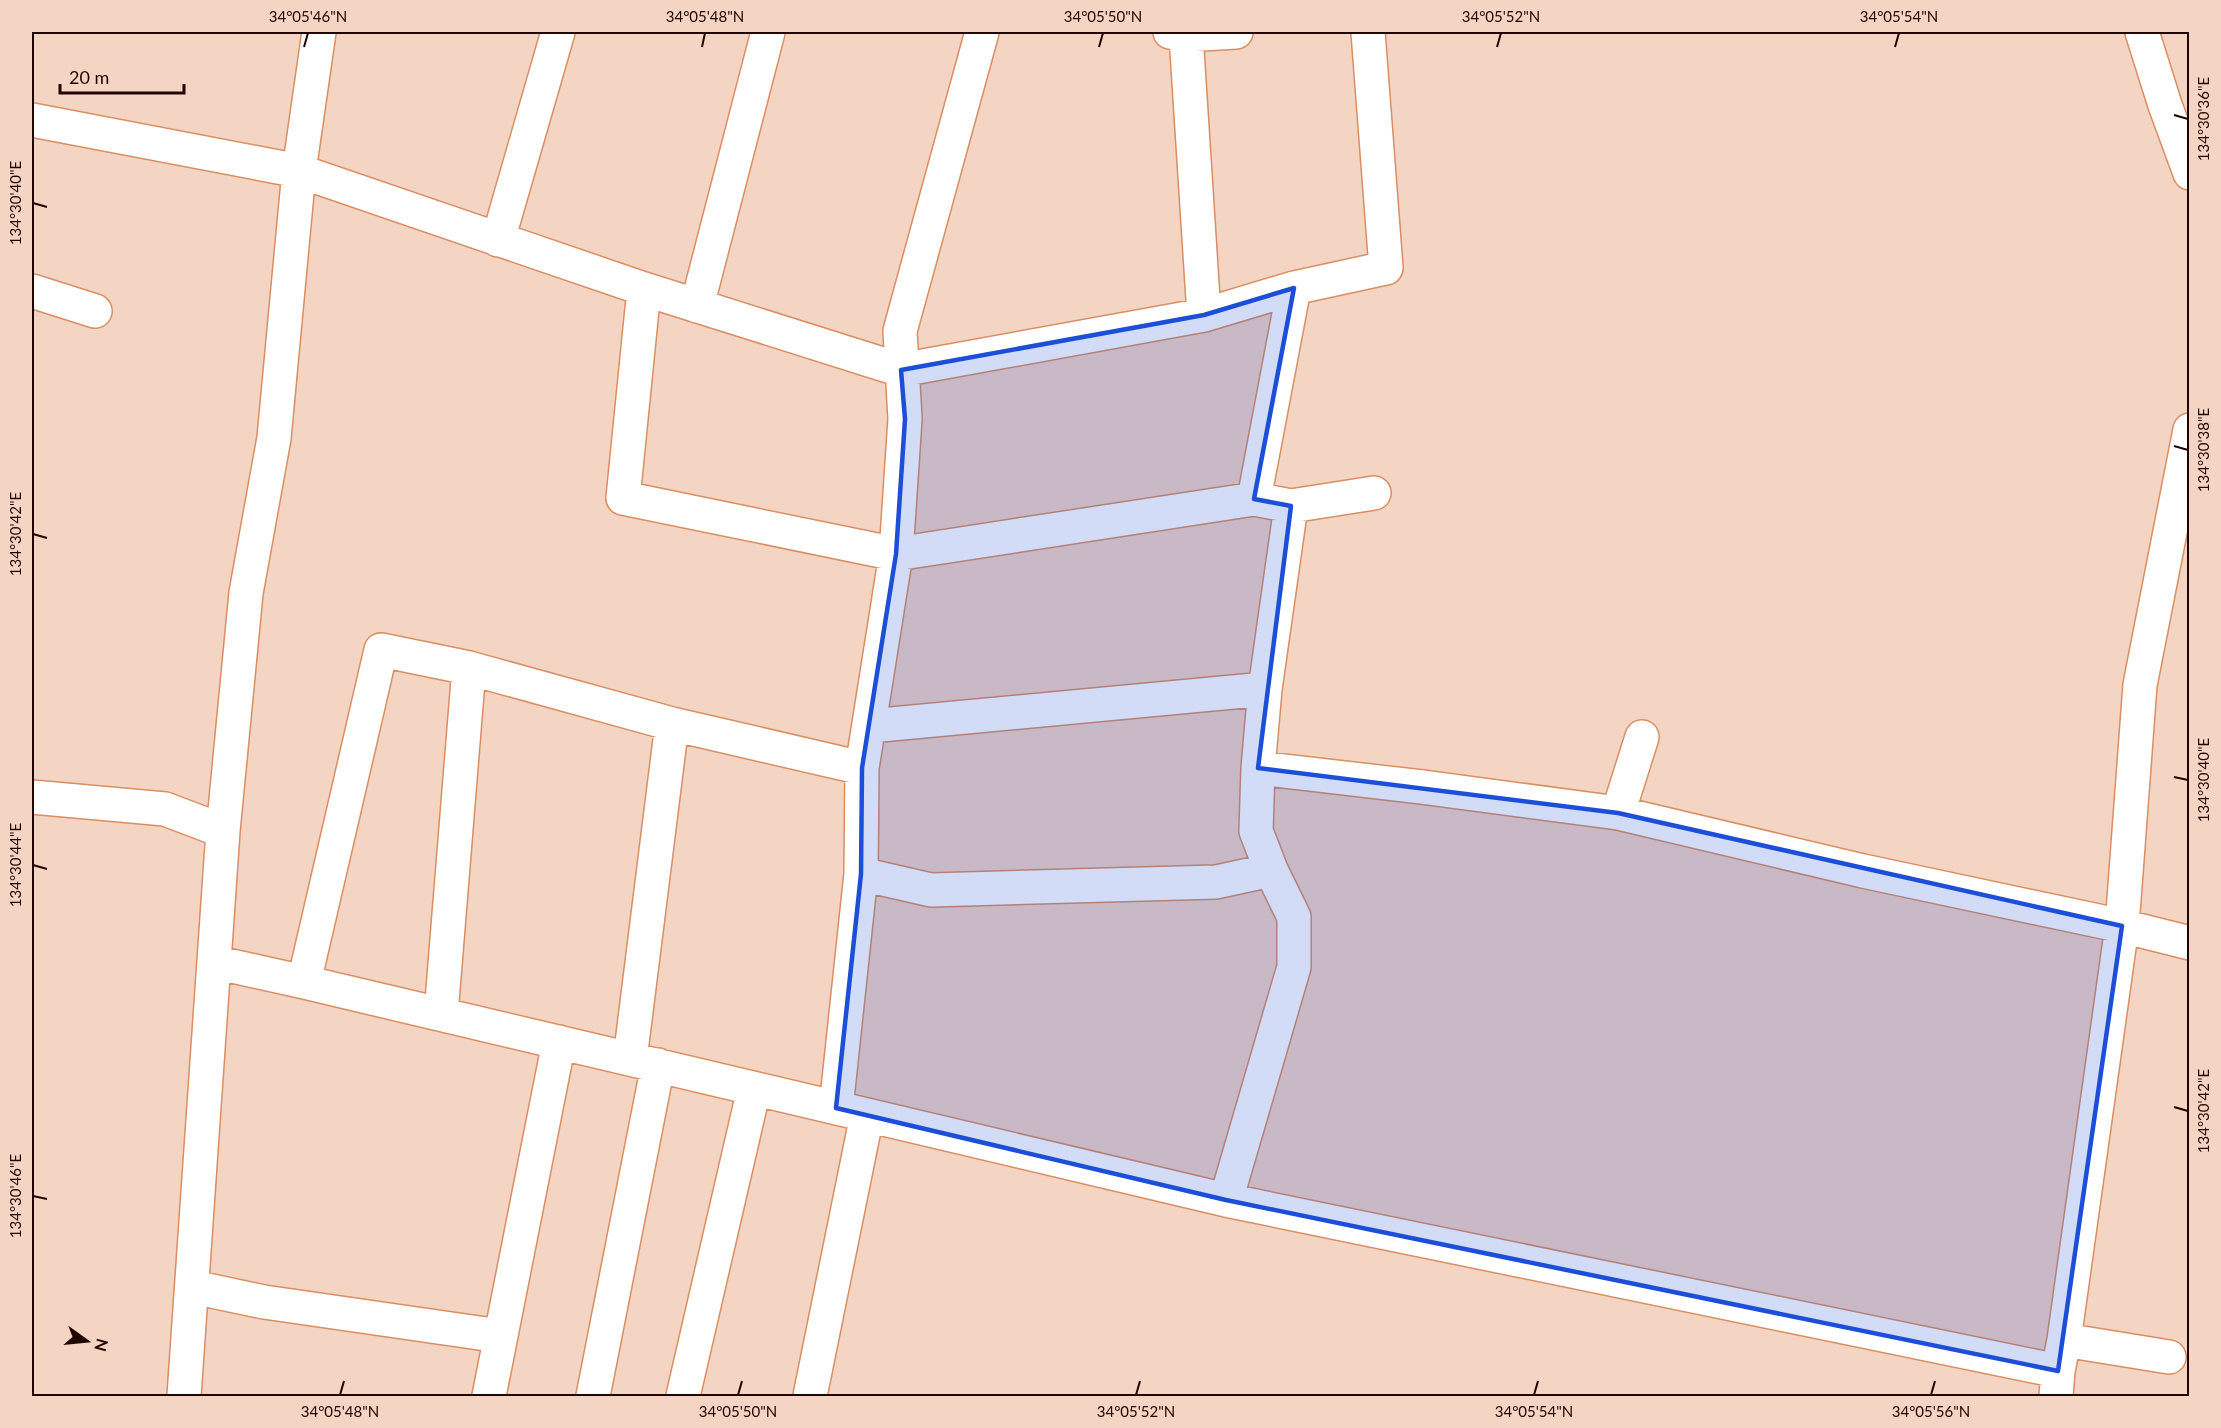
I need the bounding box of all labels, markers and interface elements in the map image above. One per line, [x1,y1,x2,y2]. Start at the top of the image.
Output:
text: 34°05'46"N [269,7,347,25]
text: 34°05'48"N [666,7,744,25]
text: 34°05'50"N [1064,7,1142,25]
text: 34°05'52"N [1462,7,1540,25]
text: 34°05'54"N [1860,7,1938,25]
scale bar [60,57,184,95]
text: 20 m [69,66,109,88]
text: 134°30'36"E [2194,77,2212,161]
text: 134°30'40"E [6,161,24,245]
text: 134°30'38"E [2194,408,2212,492]
text: 134°30'42"E [6,492,24,576]
text: 134°30'40"E [2194,738,2212,822]
text: 134°30'44"E [6,823,24,907]
text: 134°30'42"E [2194,1069,2212,1153]
text: 134°30'46"E [6,1154,24,1238]
north arrow [57,1311,117,1371]
text: N [91,1337,113,1353]
text: 34°05'48"N [301,1402,379,1420]
text: 34°05'50"N [699,1402,777,1420]
text: 34°05'52"N [1097,1402,1175,1420]
text: 34°05'54"N [1495,1402,1573,1420]
text: 34°05'56"N [1892,1402,1970,1420]

